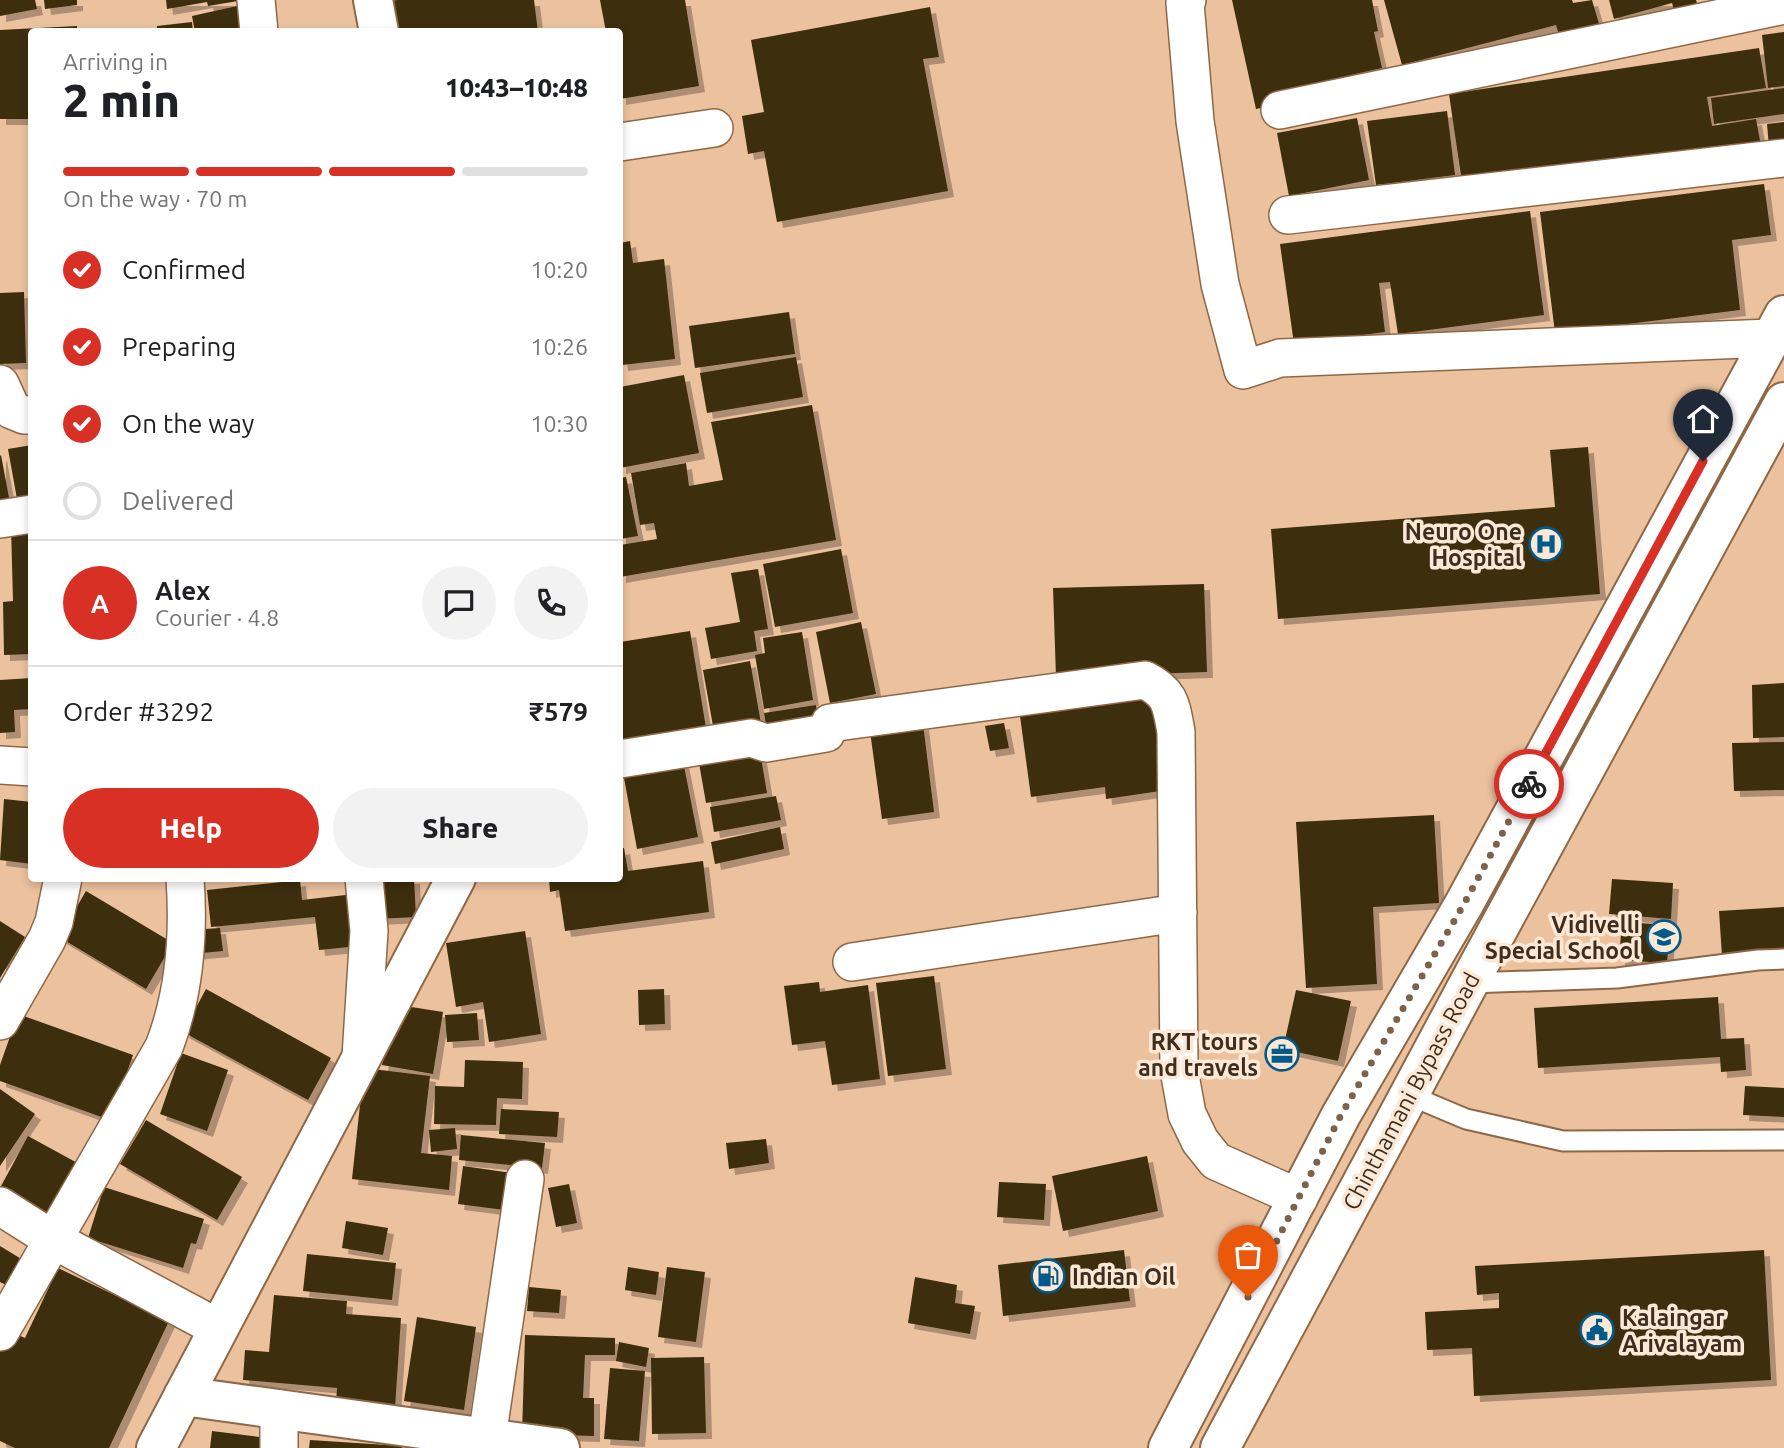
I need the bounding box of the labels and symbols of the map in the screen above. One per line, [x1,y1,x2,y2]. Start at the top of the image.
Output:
pin [1673,389,1733,461]
place label: Neuro One Hospital [1405,519,1522,570]
hospital icon: Neuro One Hospital [1527,525,1565,563]
courier [1494,749,1564,819]
place label: Vidivelli Special School [1485,912,1640,963]
school or university icon: Vidivelli Special School [1645,918,1683,956]
street label: Chinthamani Bypass Road [1338,968,1484,1214]
place label: RKT tours and travels [1138,1029,1258,1080]
office icon: RKT tours and travels [1263,1035,1301,1073]
pin [1218,1225,1278,1297]
fuel station icon: Indian Oil [1029,1257,1067,1295]
place label: Indian Oil [1072,1264,1175,1289]
place label: Kalaingar Arivalayam [1622,1305,1742,1356]
public building icon: Kalaingar Arivalayam [1578,1311,1616,1349]

